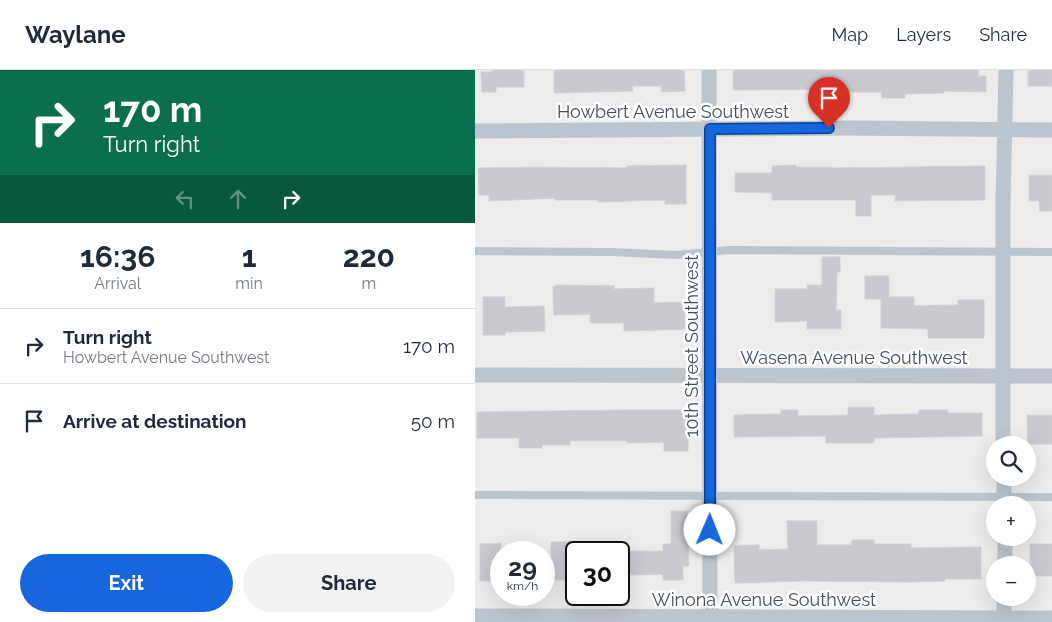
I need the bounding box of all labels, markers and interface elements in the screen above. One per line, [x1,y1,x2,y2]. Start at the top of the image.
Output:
text: Waylane [25,20,126,49]
text: Map [832,24,868,45]
text: Layers [896,24,951,45]
text: Share [979,24,1027,45]
pin [808,77,850,128]
icon: arrive [815,84,843,112]
text: 170 m [103,89,202,130]
icon: right [20,90,85,155]
street label: Howbert Avenue Southwest [557,101,789,122]
text: Turn right [103,131,200,157]
icon: left [171,185,199,213]
icon: ahead [224,185,252,213]
icon: right [277,185,305,213]
text: 16:36 [80,239,155,274]
text: 1 [242,239,256,274]
text: 220 [343,239,395,274]
street label: 10th Street Southwest [681,255,702,437]
text: Arrival [94,274,141,293]
text: min [235,274,263,293]
text: m [362,274,376,293]
text: Turn right [63,326,152,348]
icon: right [20,332,48,360]
text: 170 m [403,335,455,357]
street label: Wasena Avenue Southwest [740,347,968,368]
text: Howbert Avenue Southwest [63,348,269,367]
icon: arrive [20,407,48,435]
text: Arrive at destination [63,410,247,432]
text: 50 m [411,410,455,432]
map controls [986,436,1036,606]
button: search [986,436,1036,486]
button: + [986,496,1036,546]
position arrow [683,503,735,555]
speed limit sign: 30 [565,541,630,606]
text: 29 [508,552,537,582]
button: Exit [20,554,233,612]
button: Share [243,554,455,612]
button: − [986,556,1036,606]
text: km/h [507,579,538,593]
street label: Winona Avenue Southwest [652,589,876,610]

